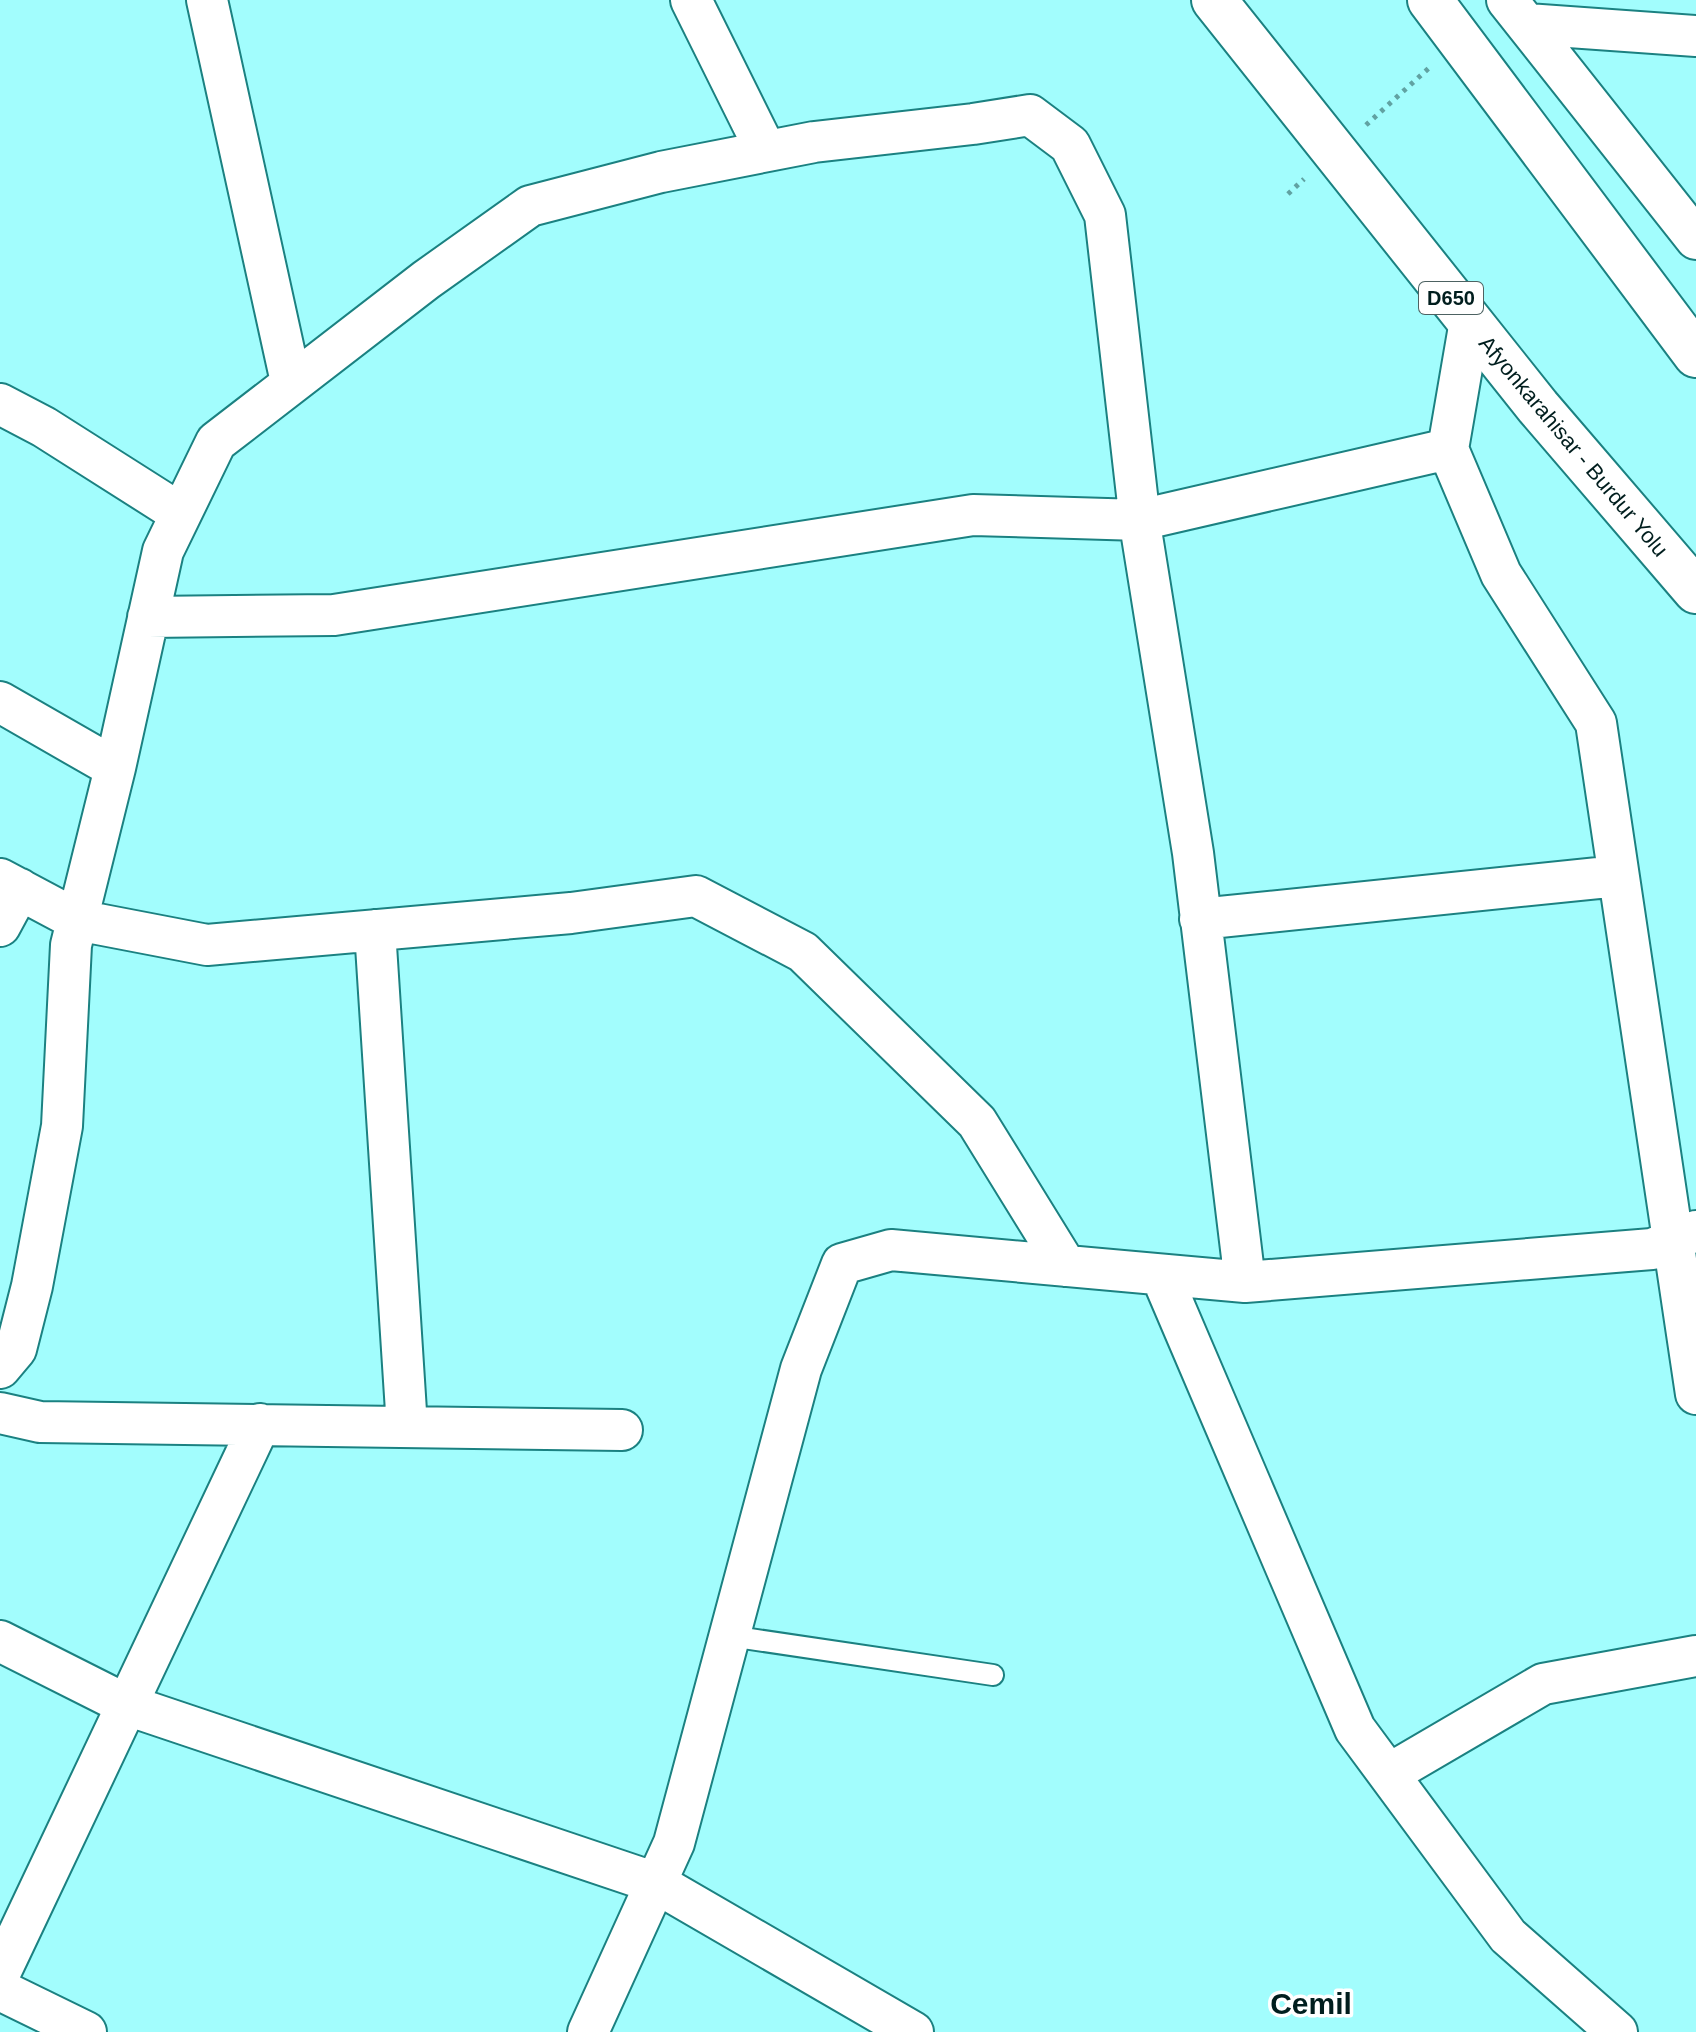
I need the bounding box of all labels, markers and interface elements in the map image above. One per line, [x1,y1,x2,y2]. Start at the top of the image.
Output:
road number: D650 [1419,282,1483,314]
street label: Afyonkarahisar - Burdur Yolu [1474,331,1673,562]
district label: Cemil [1270,1987,1352,2020]

